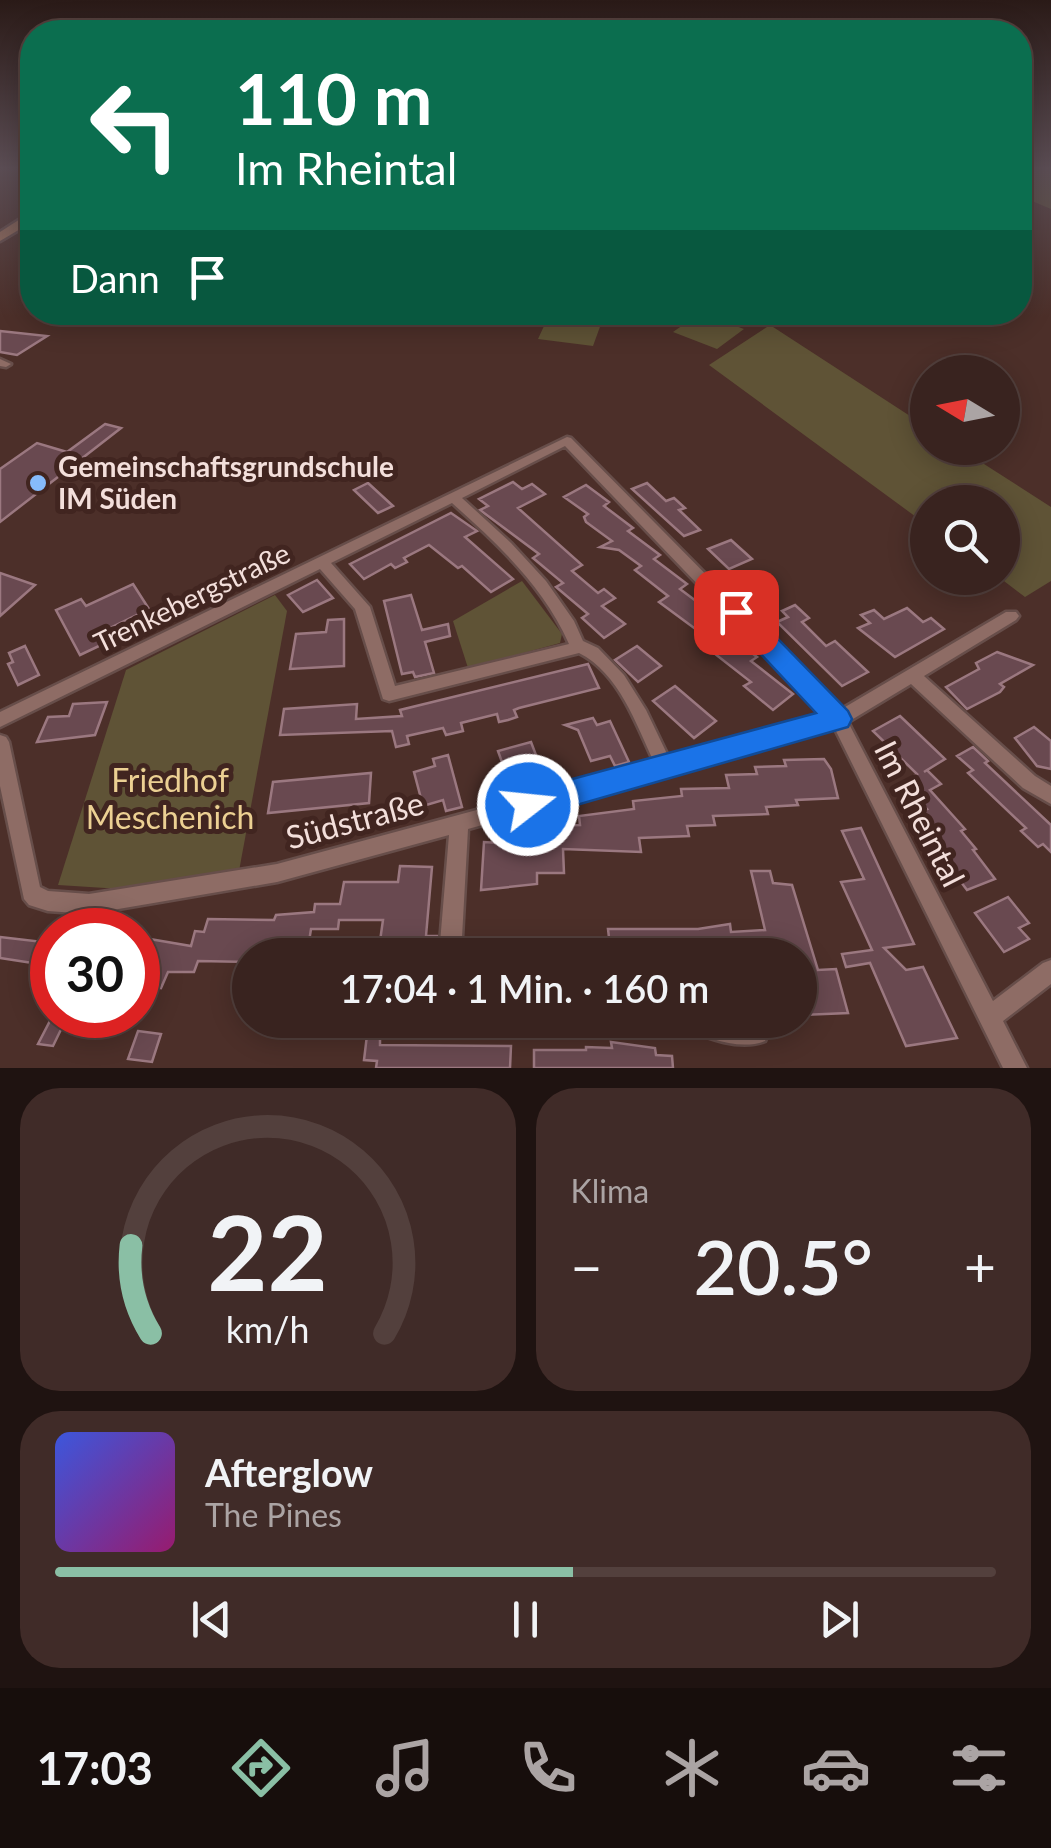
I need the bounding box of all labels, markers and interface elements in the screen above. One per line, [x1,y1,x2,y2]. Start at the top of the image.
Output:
text: 110 m [235,56,432,140]
icon: left [70,60,200,190]
text: Im Rheintal [235,141,457,195]
icon: arrive [180,250,235,305]
text: Dann [70,255,160,301]
north arrow [910,355,1020,465]
map controls [910,355,1020,595]
place label: Gemeinschaftsgrundschule IM Süden [58,449,394,515]
marker: Gemeinschaftsgrundschule IM Süden [27,472,49,494]
button: search [910,485,1020,595]
street label: Trenkebergstraße [88,535,295,659]
pin [694,570,779,655]
icon: arrive [709,585,764,640]
street label: Im Rheintal [867,734,974,893]
position arrow [476,753,580,857]
park label: Friedhof Meschenich [86,760,254,836]
street label: Südstraße [282,782,428,857]
speed limit sign: 30 [30,908,160,1038]
text: 17:04 · 1 Min. · 160 m [340,965,709,1011]
text: Klima [571,1171,649,1210]
text: 22 [207,1188,328,1313]
text: 20.5° [694,1221,873,1311]
text: − [571,1233,602,1299]
text: + [964,1233,996,1299]
text: km/h [226,1308,310,1351]
text: Afterglow [205,1449,373,1495]
text: The Pines [205,1495,342,1534]
icon: previous [184,1592,239,1647]
icon: pause [498,1592,553,1647]
icon: next [812,1592,867,1647]
icon: directions [226,1733,296,1803]
icon: music [370,1733,440,1803]
icon: phone [513,1733,583,1803]
icon: climate [657,1733,727,1803]
icon: car [801,1733,871,1803]
icon: filters [944,1733,1014,1803]
text: 17:03 [37,1741,153,1795]

